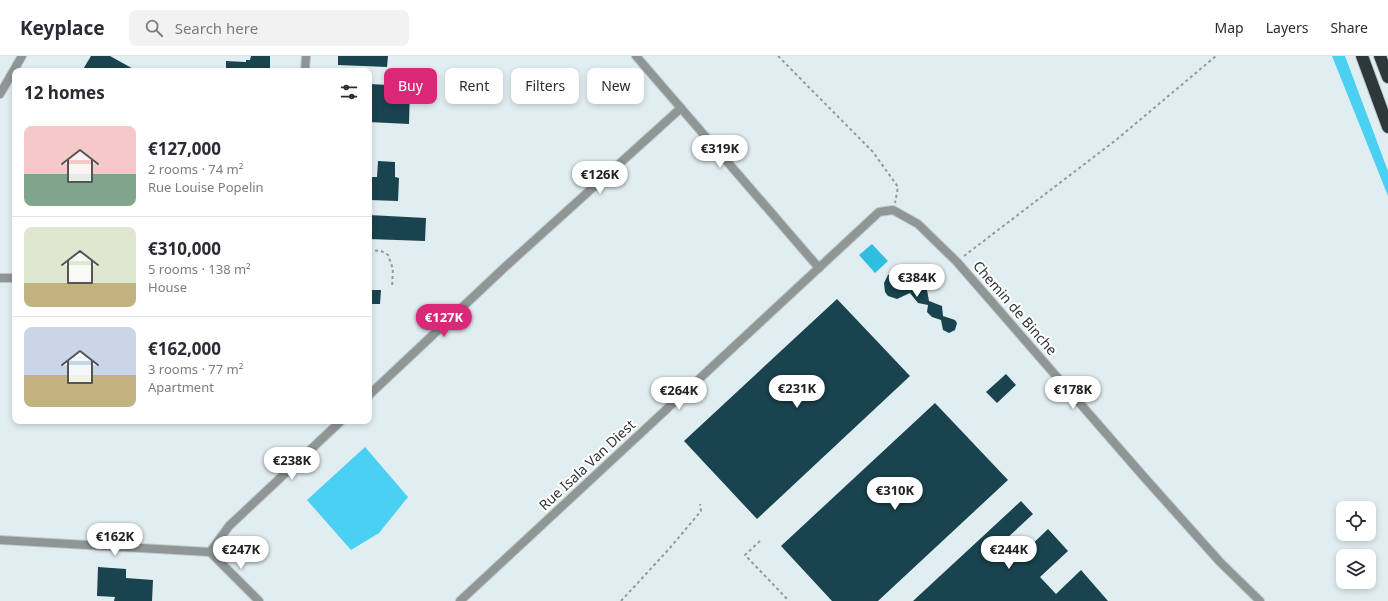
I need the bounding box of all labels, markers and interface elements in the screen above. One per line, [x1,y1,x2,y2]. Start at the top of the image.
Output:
search box [129,10,409,46]
text: Keyplace [20,15,105,41]
icon: search [143,17,165,39]
text: Search here [175,18,258,38]
text: Map [1215,18,1244,37]
text: Layers [1266,18,1308,37]
text: Share [1330,18,1368,37]
chip: Buy [384,68,437,104]
chip: Rent [445,68,503,104]
chip: Filters [511,68,579,104]
chip: New [587,68,644,104]
text: 12 homes [24,81,105,104]
icon: filters [338,81,360,103]
pin: €319K [692,135,748,169]
text: €127,000 [148,137,221,160]
text: €319K [701,139,739,157]
icon: home [56,142,104,190]
text: 2 rooms · 74 m² [148,160,243,178]
pin: €126K [572,161,628,195]
text: €126K [581,165,619,183]
text: Rue Louise Popelin [148,178,264,196]
text: €310,000 [148,237,221,260]
icon: home [56,243,104,291]
street label: Chemin de Binche [969,256,1062,359]
text: 5 rooms · 138 m² [148,260,251,278]
pin: €384K [889,264,945,298]
text: €384K [898,268,936,286]
text: House [148,278,187,296]
pin: €127K [416,304,472,338]
text: €127K [425,308,463,326]
text: €162,000 [148,337,221,360]
icon: home [56,343,104,391]
text: 3 rooms · 77 m² [148,360,243,378]
pin: €231K [769,375,825,409]
pin: €178K [1045,376,1101,410]
pin: €264K [651,377,707,411]
text: Apartment [148,378,214,396]
text: €231K [778,379,816,397]
text: €178K [1054,380,1092,398]
text: €264K [660,381,698,399]
street label: Rue Isala Van Diest [534,415,639,514]
pin: €238K [264,447,320,481]
text: €238K [273,451,311,469]
pin: €310K [867,477,923,511]
text: €310K [876,481,914,499]
map controls [1336,501,1376,589]
button: locate [1336,501,1376,541]
pin: €162K [87,523,143,557]
text: €162K [96,527,134,545]
pin: €247K [213,536,269,570]
pin: €244K [981,536,1037,570]
text: €247K [222,540,260,558]
text: €244K [990,540,1028,558]
button: layers [1336,549,1376,589]

